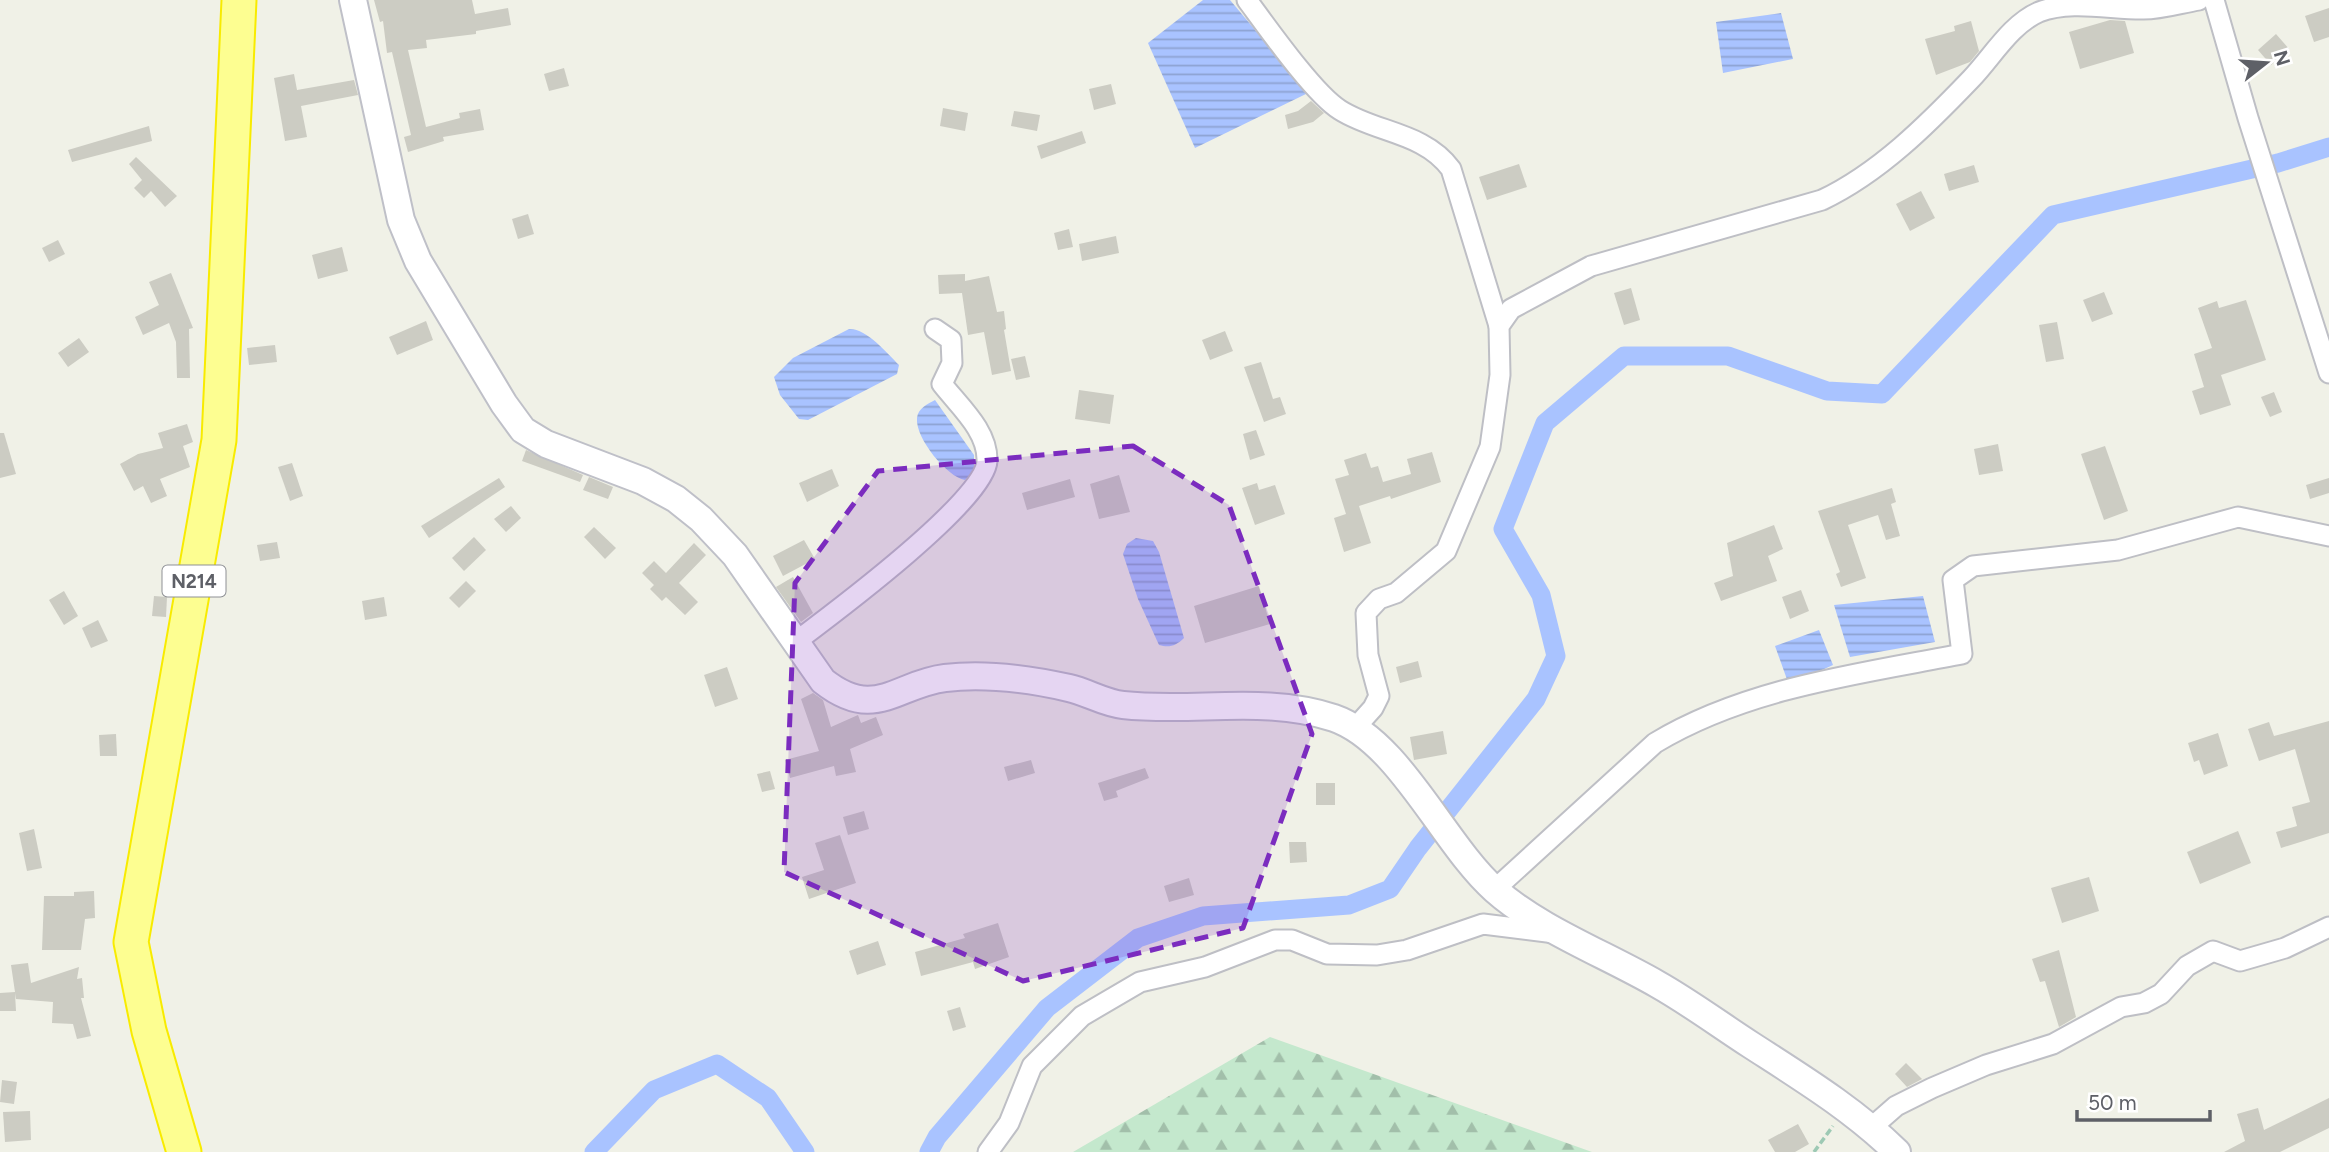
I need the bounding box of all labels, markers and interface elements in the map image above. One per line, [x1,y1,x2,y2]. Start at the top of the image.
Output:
north arrow [2231,28,2301,98]
text: N [2269,48,2295,69]
road number: N214 [162,566,226,596]
scale bar [2077,1078,2210,1122]
text: 50 m [2088,1090,2137,1115]

